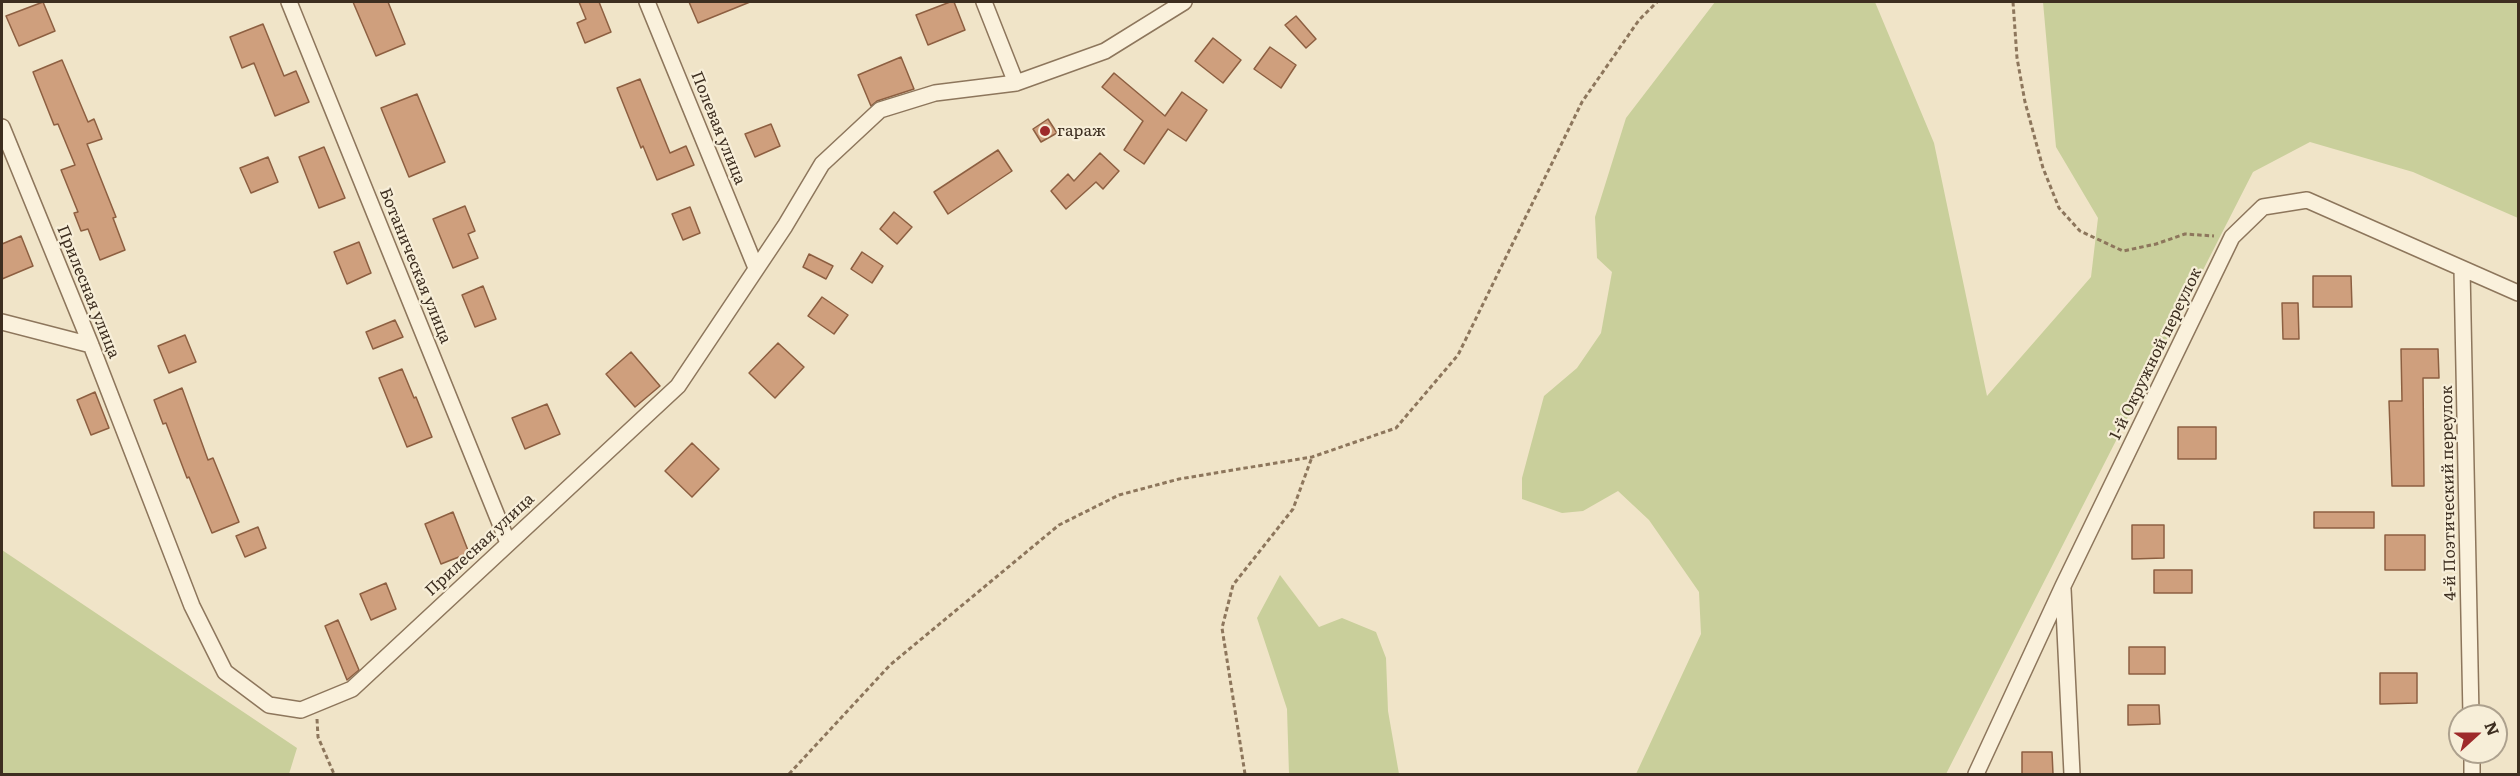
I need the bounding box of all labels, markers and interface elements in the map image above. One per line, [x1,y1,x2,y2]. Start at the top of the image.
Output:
street label: Полевая улица [687,69,749,187]
place label: гараж [1057,121,1106,141]
marker: гараж [1038,124,1052,138]
street label: Ботаническая улица [375,185,455,347]
street label: Прилесная улица [53,223,123,361]
street label: 1-й Окружной переулок [2106,265,2206,443]
street label: 4-й Поэтический переулок [2438,385,2460,601]
street label: Прилесная улица [422,490,538,600]
north arrow [2448,704,2508,764]
text: N [2479,718,2507,739]

